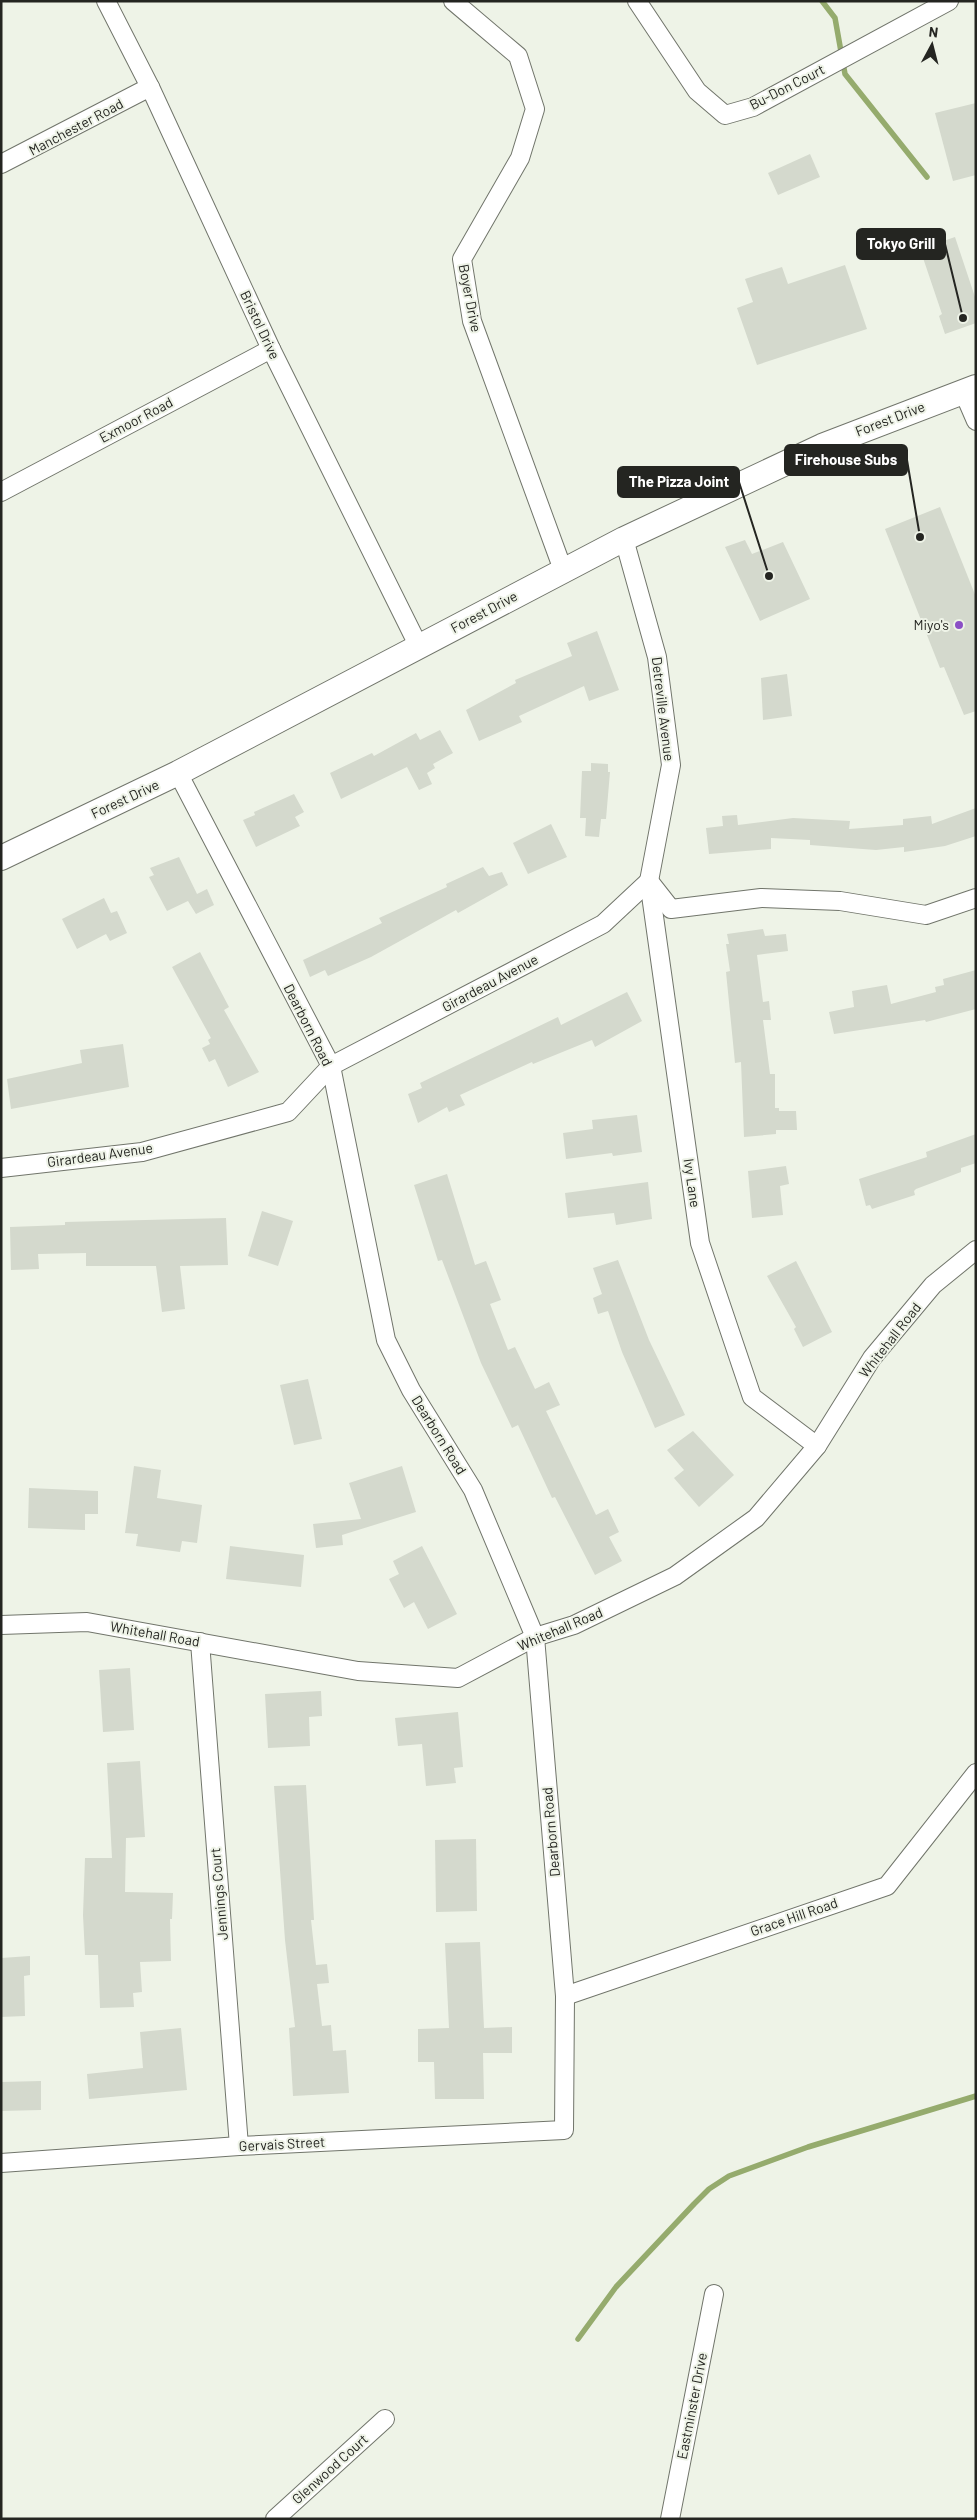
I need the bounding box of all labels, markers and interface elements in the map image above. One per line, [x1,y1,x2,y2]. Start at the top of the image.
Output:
north arrow [907,20,957,70]
text: N [928,23,939,41]
street label: Bu-Don Court [746,60,827,113]
street label: Manchester Road [26,95,126,159]
callout: Tokyo Grill [857,229,945,259]
text: Tokyo Grill [867,234,935,252]
street label: Boyer Drive [456,262,485,333]
street label: Bristol Drive [237,288,284,362]
street label: Exmoor Road [96,393,175,446]
street label: Forest Drive [853,397,927,440]
callout: Firehouse Subs [785,445,907,475]
text: Firehouse Subs [795,450,898,468]
callout: The Pizza Joint [618,467,739,497]
text: The Pizza Joint [629,472,730,490]
street label: Forest Drive [447,587,520,636]
place label: Miyo's [914,616,949,633]
marker: Miyo's [953,619,965,631]
street label: Detreville Avenue [649,656,678,762]
street label: Forest Drive [88,775,162,822]
street label: Girardeau Avenue [439,950,541,1015]
street label: Dearborn Road [280,981,336,1069]
street label: Girardeau Avenue [46,1139,154,1170]
street label: Ivy Lane [681,1157,704,1209]
street label: Whitehall Road [855,1299,924,1381]
street label: Dearborn Road [408,1392,470,1477]
street label: Whitehall Road [515,1603,605,1654]
street label: Whitehall Road [109,1617,201,1650]
street label: Dearborn Road [538,1787,563,1878]
street label: Jennings Court [206,1847,231,1941]
street label: Grace Hill Road [748,1894,840,1939]
street label: Gervais Street [238,2133,326,2154]
street label: Eastminster Drive [673,2351,710,2461]
street label: Glenwood Court [288,2430,371,2507]

